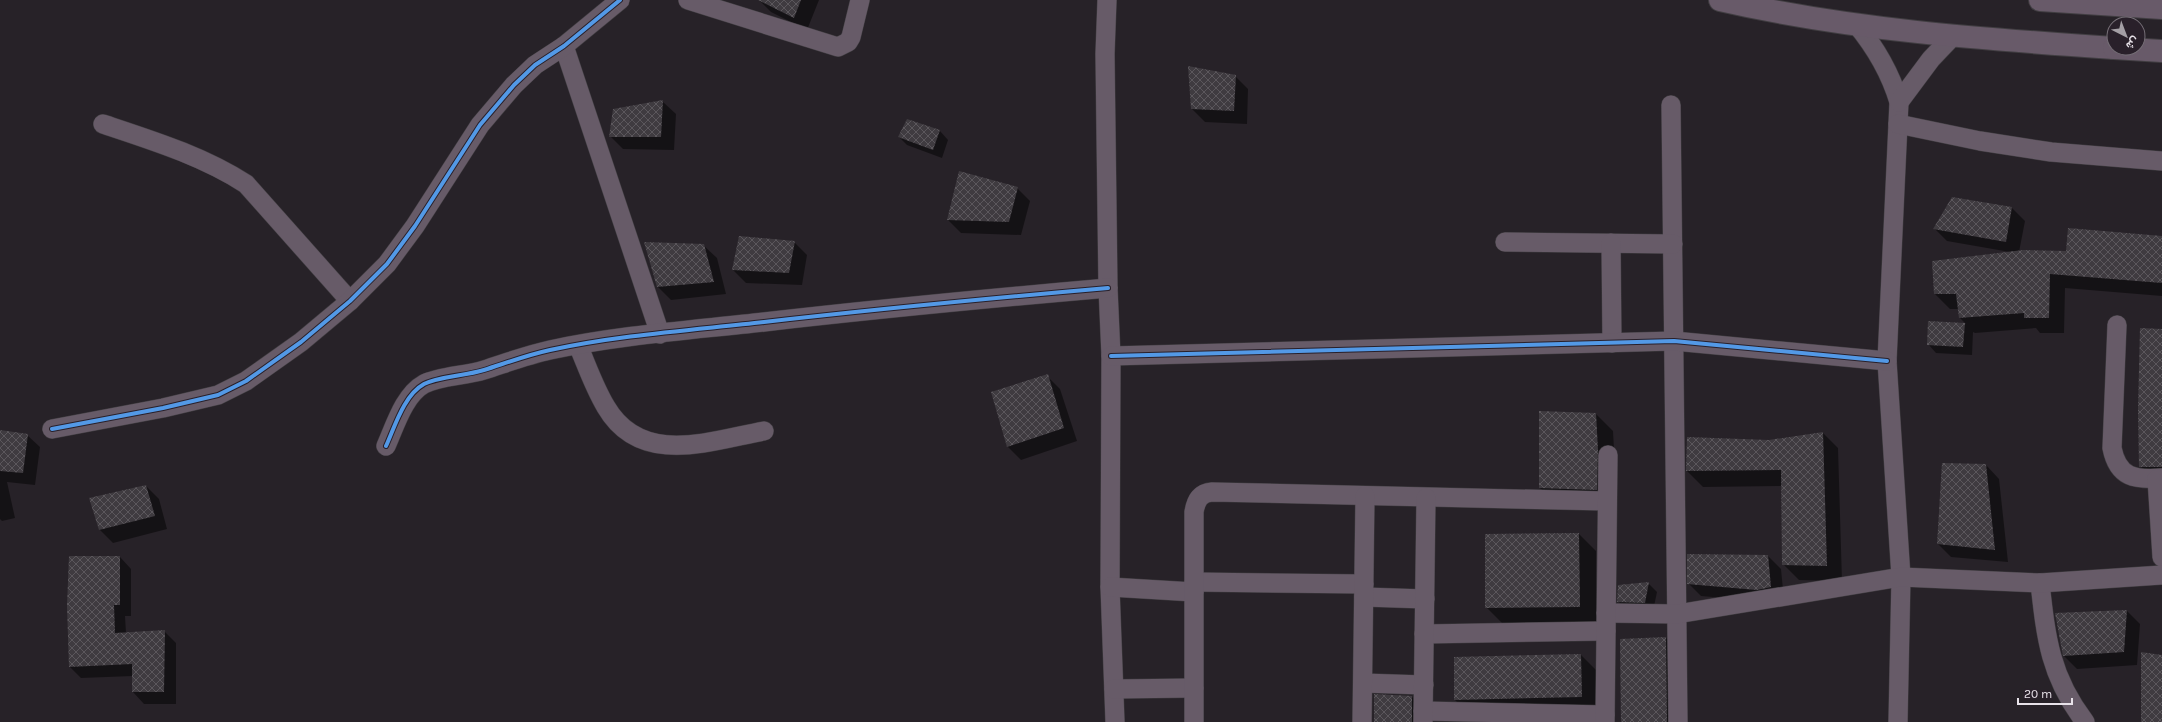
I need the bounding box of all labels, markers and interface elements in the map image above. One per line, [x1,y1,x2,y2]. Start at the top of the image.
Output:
north arrow [2106,16,2146,56]
text: ش [2123,34,2142,52]
scale bar [2018,680,2072,706]
text: 20 m [2024,687,2052,701]

